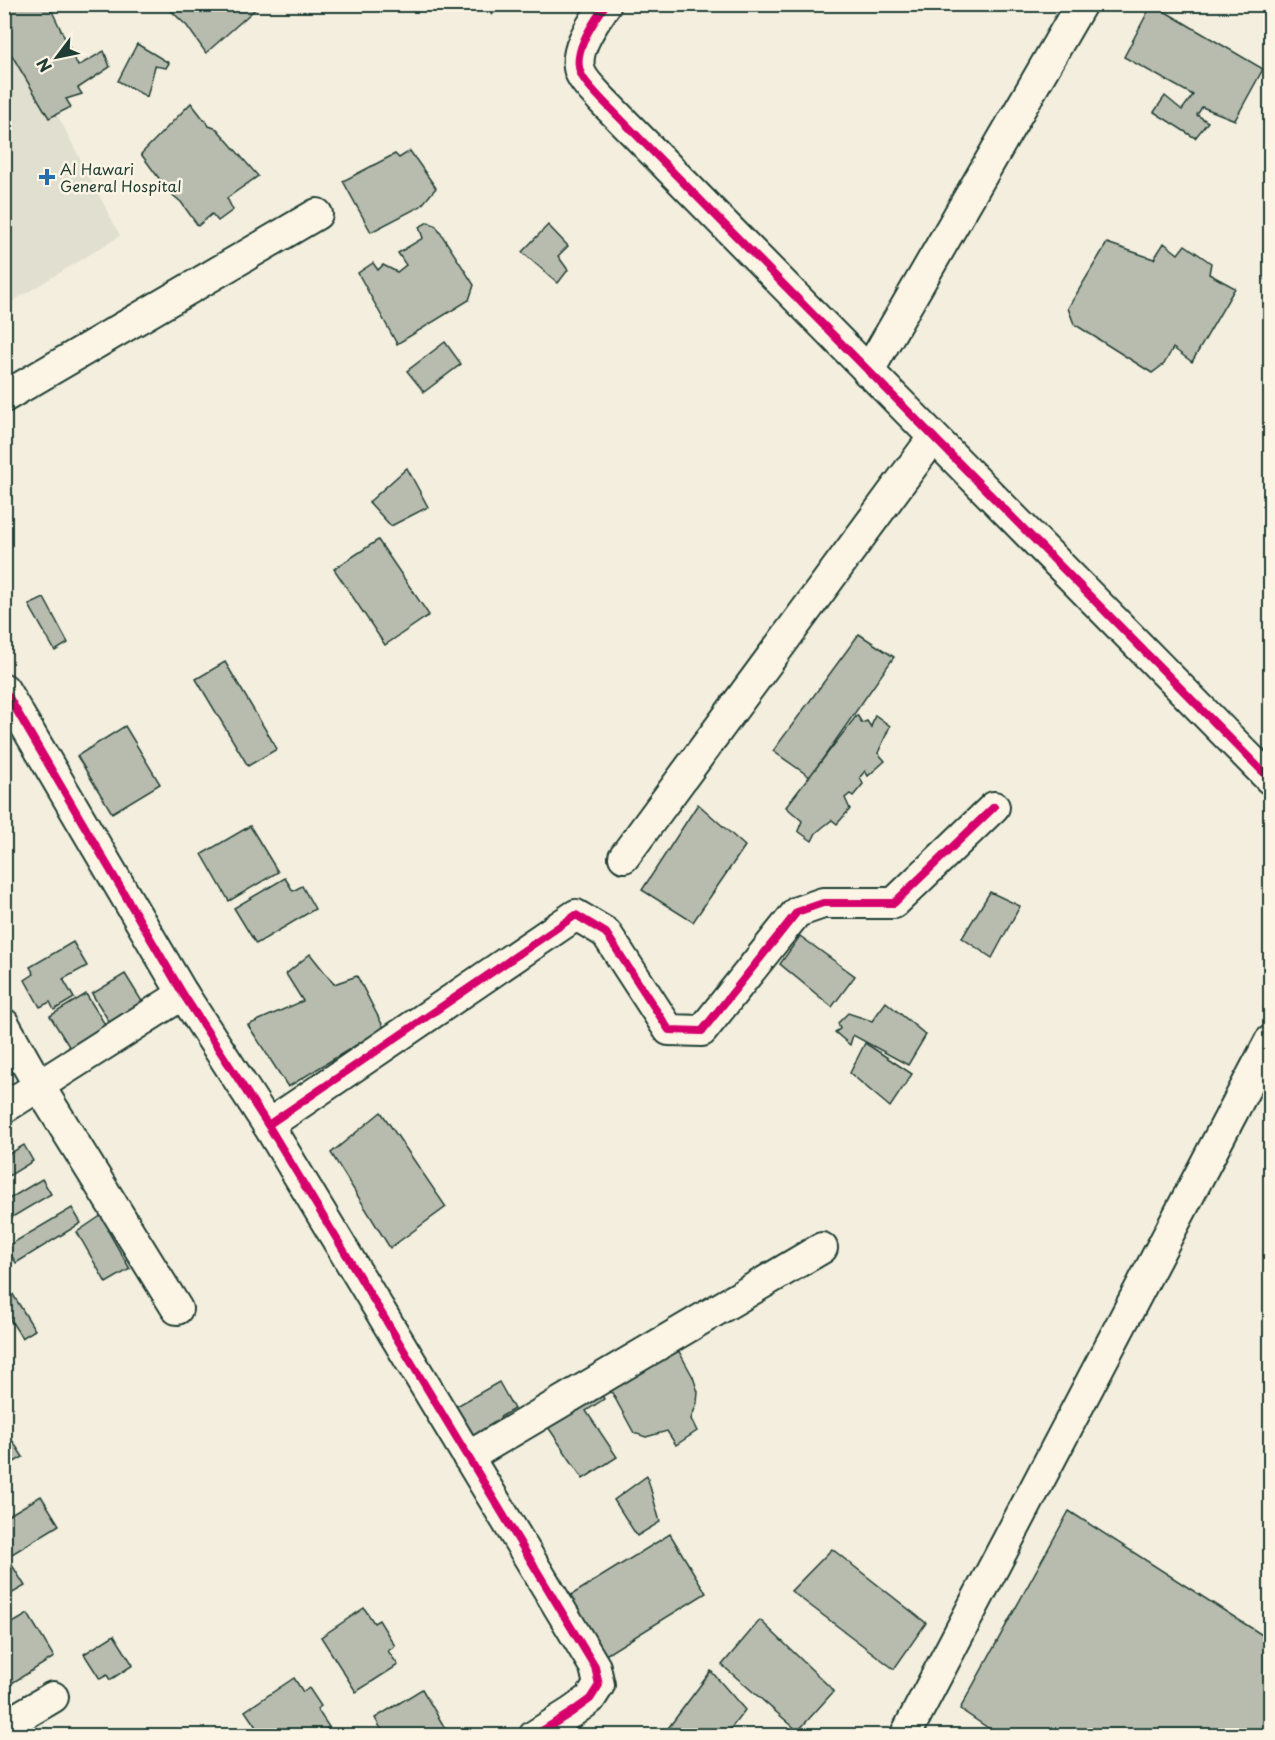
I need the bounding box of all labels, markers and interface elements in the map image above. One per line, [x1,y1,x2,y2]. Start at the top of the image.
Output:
north arrow [27,27,87,87]
text: N [30,54,57,77]
place label: Al Hawari General Hospital [60,157,182,197]
marker: Al Hawari General Hospital [38,168,56,186]

